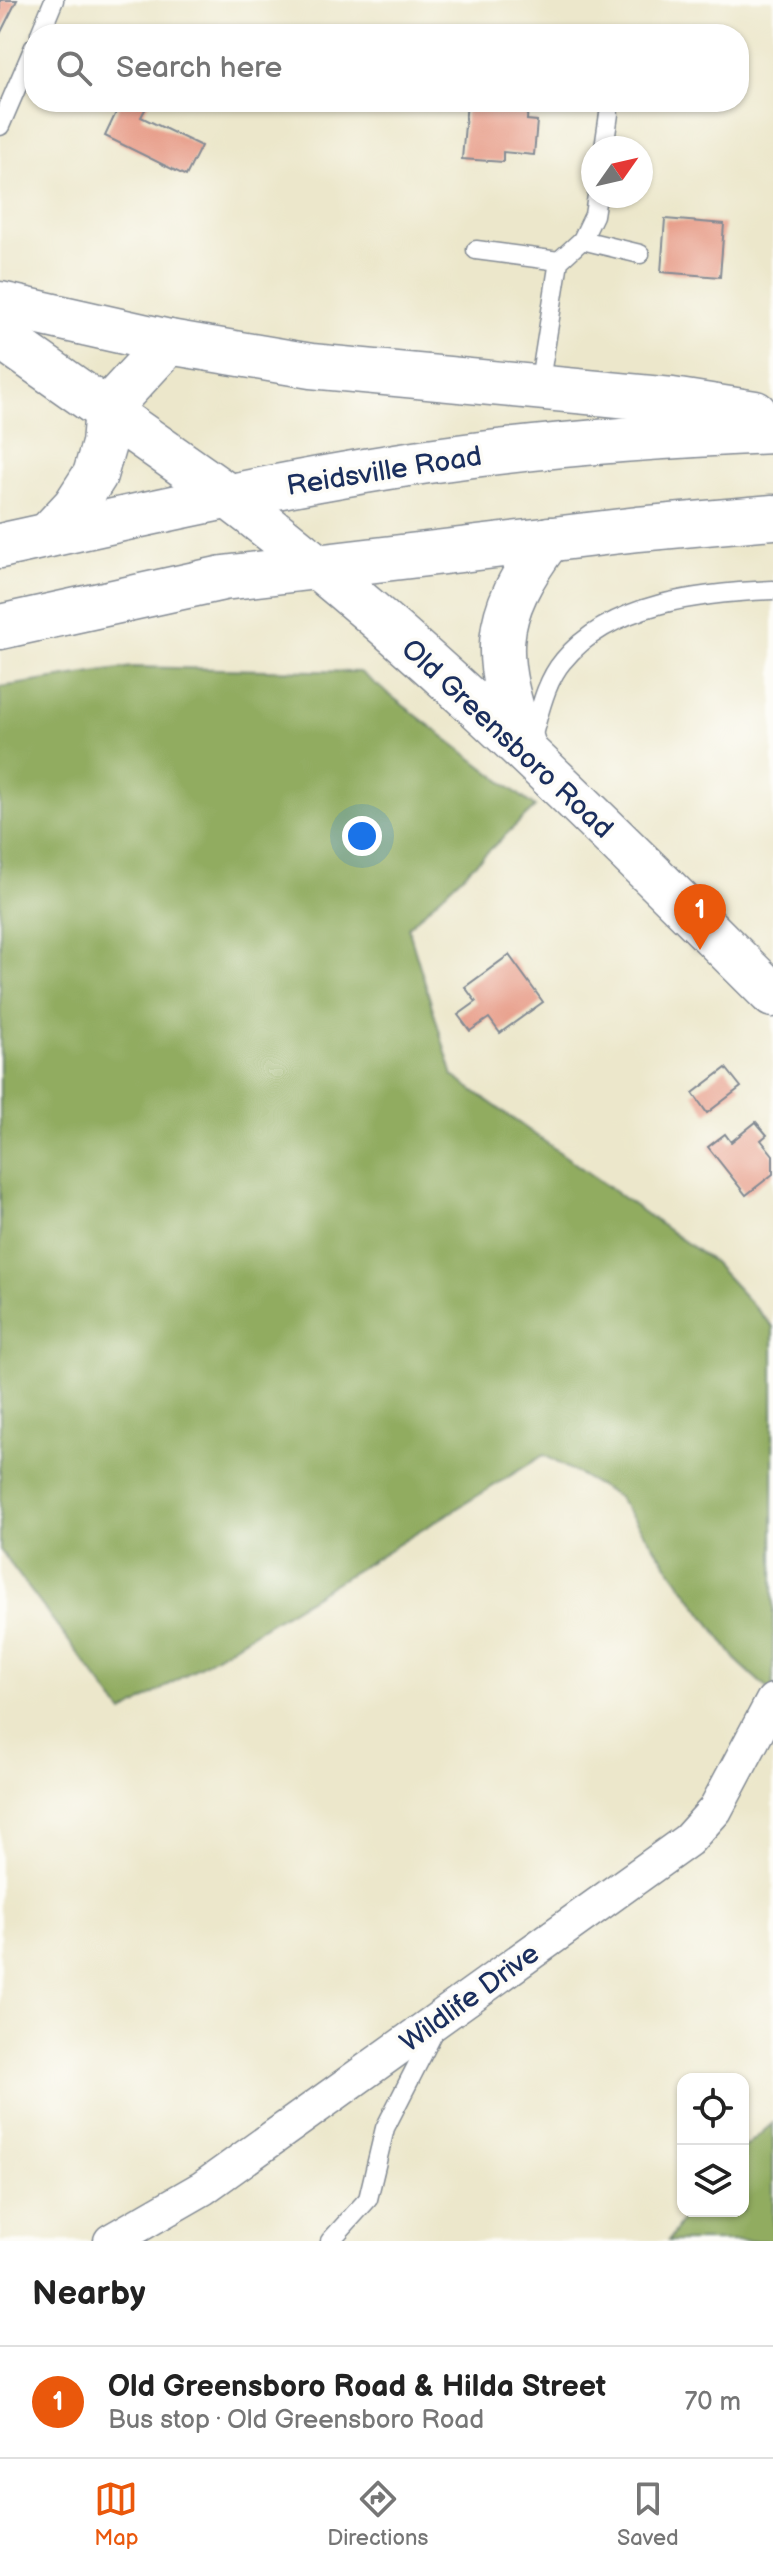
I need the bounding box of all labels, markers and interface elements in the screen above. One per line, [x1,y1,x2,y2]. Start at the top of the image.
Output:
search box [24,24,749,112]
icon: search [52,46,96,90]
text: Search here [116,50,282,86]
north arrow [581,136,653,208]
street label: Reidsville Road [284,440,484,503]
street label: Old Greensboro Road [395,633,619,846]
your location [342,816,382,856]
pin: 1 [674,884,726,950]
street label: Wildlife Drive [394,1937,546,2060]
map controls [677,2073,749,2217]
button: locate [677,2073,749,2145]
button: layers [677,2145,749,2217]
text: Nearby [32,2273,146,2314]
text: Old Greensboro Road & Hilda Street [108,2369,606,2405]
text: 1 [53,2387,63,2418]
text: 70 m [684,2387,741,2418]
text: Bus stop · Old Greensboro Road [108,2405,484,2436]
tab: Map [94,2477,139,2552]
tab: Directions [327,2477,428,2552]
tab: Saved [617,2477,679,2552]

